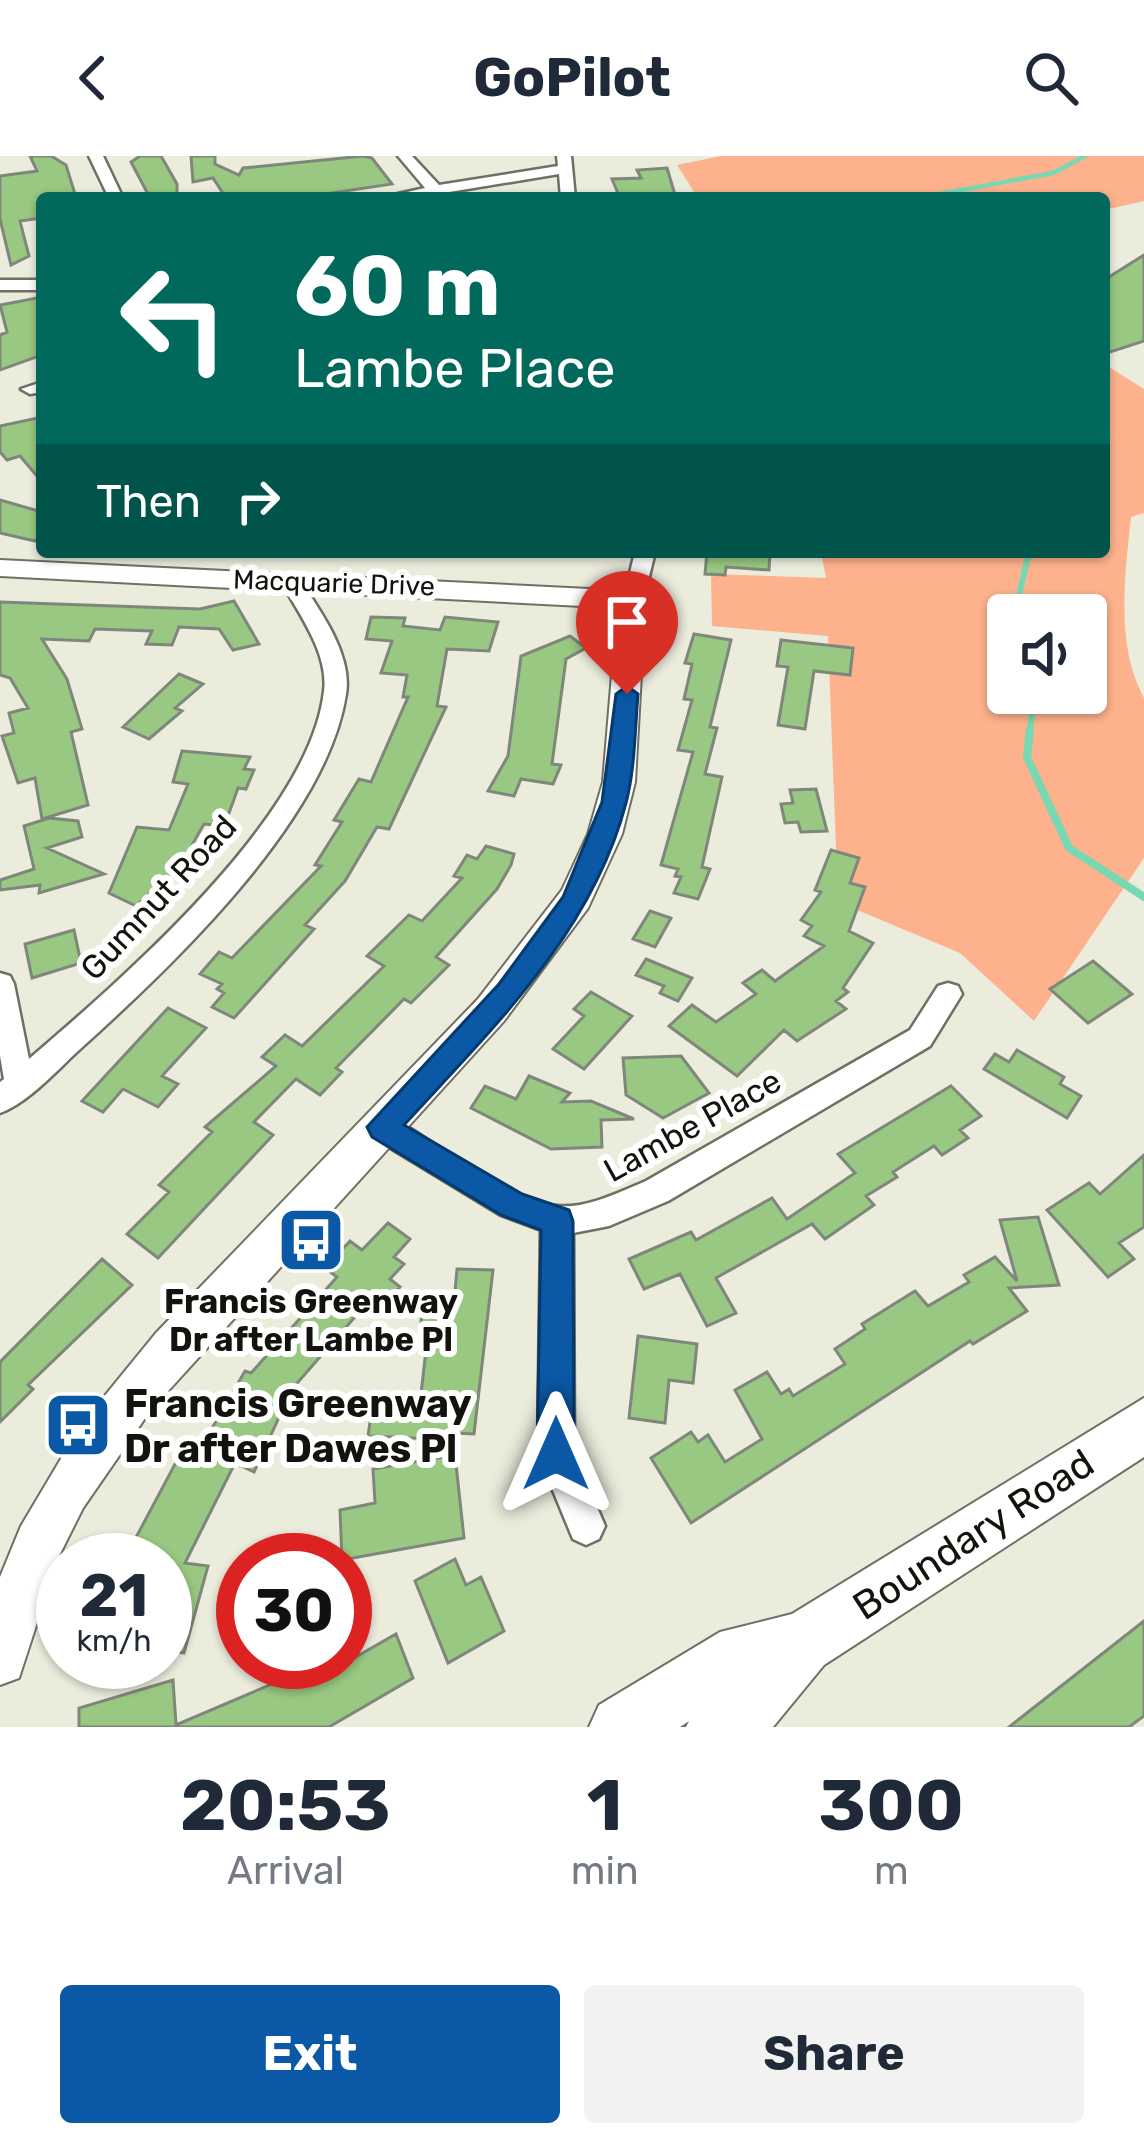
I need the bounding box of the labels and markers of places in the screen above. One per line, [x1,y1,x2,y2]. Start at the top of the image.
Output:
pin [576,571,678,694]
bus stop icon: Francis Greenway Dr after Lambe Pl [276,1205,346,1275]
place label: Francis Greenway Dr after Lambe Pl [164,1282,458,1359]
place label: Francis Greenway Dr after Dawes Pl [124,1381,472,1472]
bus stop icon: Francis Greenway Dr after Dawes Pl [43,1390,113,1460]

